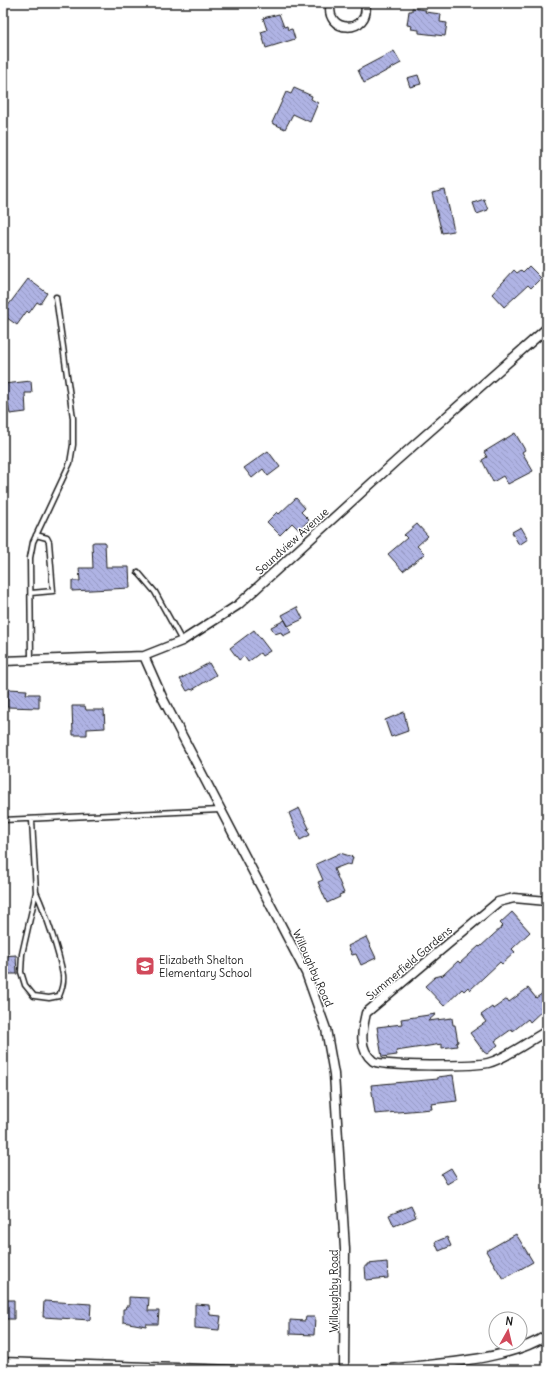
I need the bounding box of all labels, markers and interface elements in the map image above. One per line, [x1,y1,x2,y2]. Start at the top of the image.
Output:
street label: Soundview Avenue [253,504,331,577]
street label: Summerfield Gardens [363,923,455,1003]
street label: Willoughby Road [290,927,337,1009]
place label: Elizabeth Shelton Elementary School [159,953,252,980]
school or university icon: Elizabeth Shelton Elementary School [134,955,156,977]
street label: Willoughby Road [327,1249,341,1333]
north arrow [488,1311,528,1351]
text: N [505,1314,514,1329]

